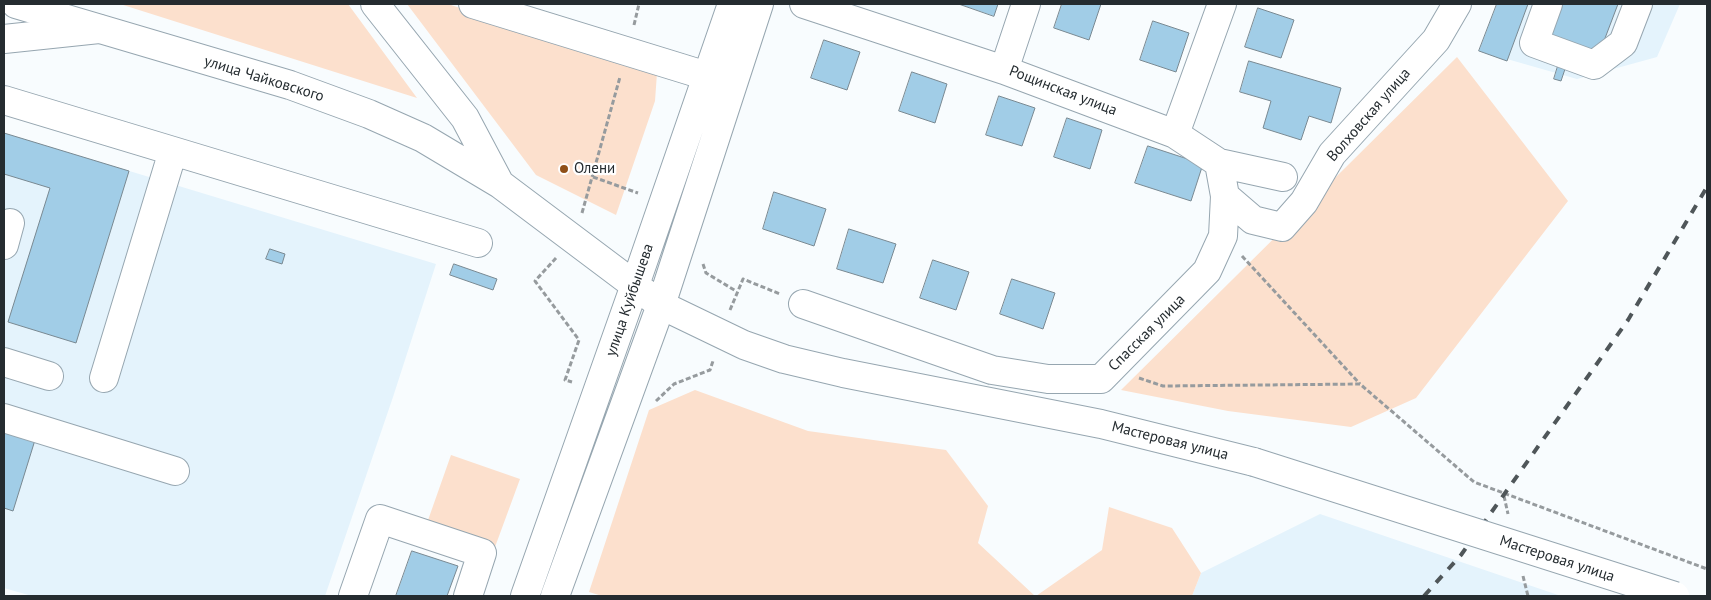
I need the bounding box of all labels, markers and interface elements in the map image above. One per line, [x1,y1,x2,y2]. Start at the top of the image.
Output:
street label: улица Чайковского [202,52,326,106]
street label: Рощинская улица [1006,62,1120,120]
street label: Волховская улица [1324,65,1414,165]
place label: Олени [574,160,615,178]
marker: Олени [558,163,570,175]
street label: улица Куйбышева [602,241,658,359]
street label: Спасская улица [1105,291,1189,375]
street label: Мастеровая улица [1110,418,1230,464]
street label: Мастеровая улица [1497,532,1617,586]

